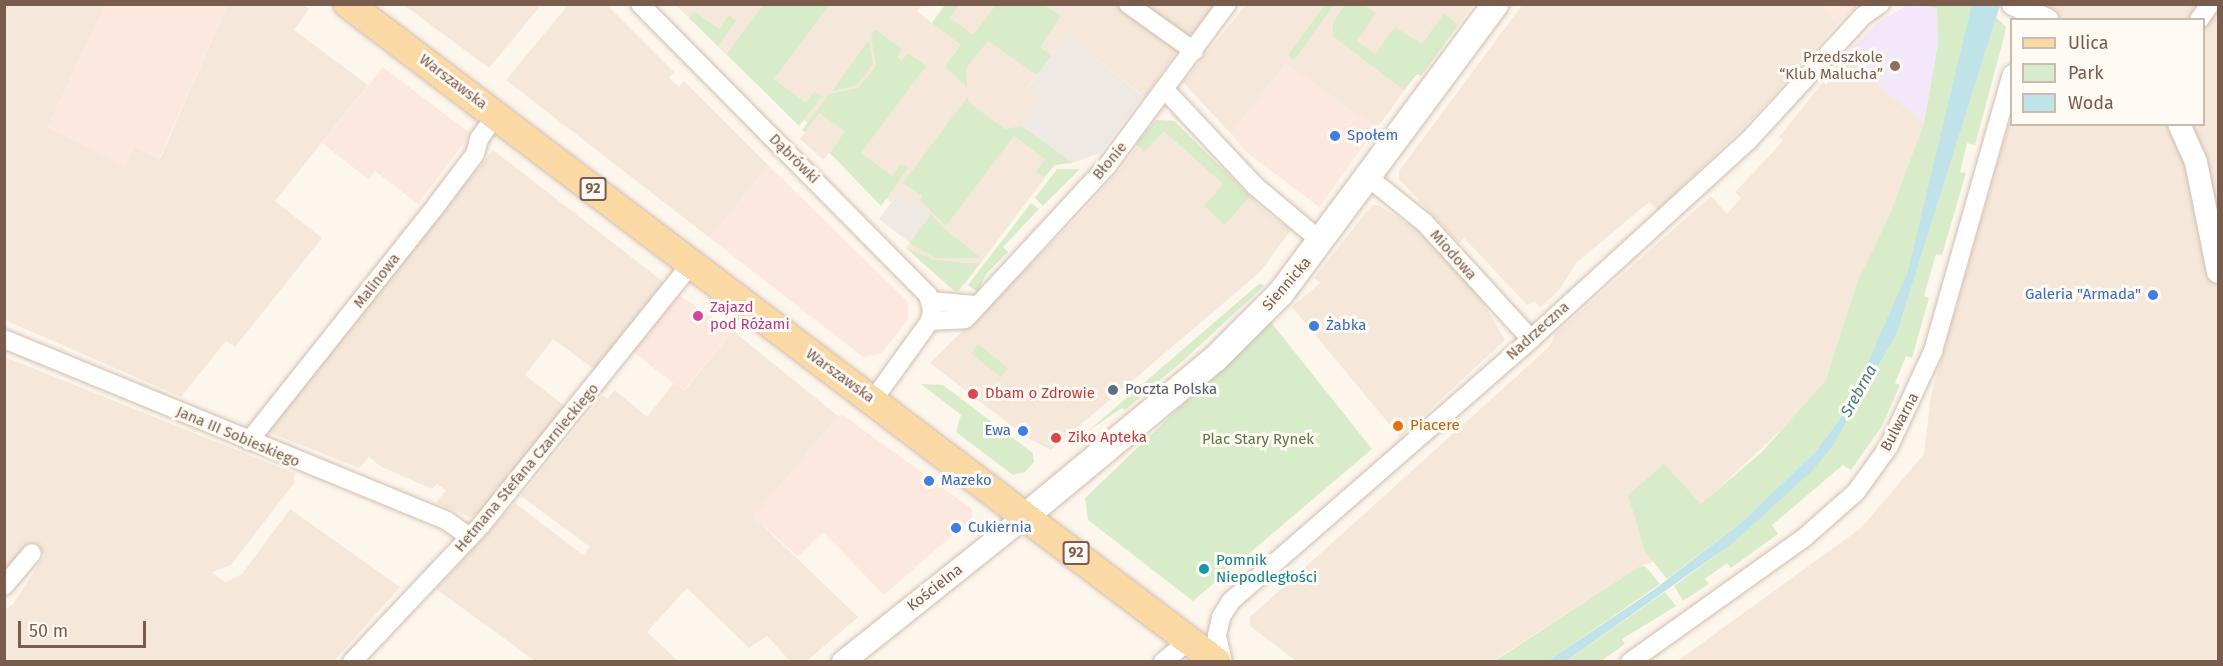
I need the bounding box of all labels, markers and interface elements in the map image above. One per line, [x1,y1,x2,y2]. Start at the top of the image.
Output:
legend [2010,18,2205,126]
text: Ulica [2068,32,2108,54]
place label: Przedszkole “Klub Malucha” [1779,48,1883,83]
street label: Warszawska [415,51,491,113]
marker: Przedszkole “Klub Malucha” [1888,59,1902,73]
text: Park [2068,62,2103,84]
text: Woda [2068,92,2114,114]
place label: Społem [1347,127,1398,145]
marker: Społem [1328,129,1342,143]
street label: Dąbrówki [765,130,823,188]
street label: Błonie [1089,139,1131,183]
road number: 92 [580,178,606,200]
street label: Miodowa [1426,226,1480,284]
street label: Malinowa [350,250,404,312]
street label: Siennicka [1259,254,1315,314]
place label: Galeria "Armada" [2025,286,2141,304]
marker: Galeria "Armada" [2146,288,2160,302]
place label: Zajazd pod Różami [710,298,790,333]
street label: Nadrzeczna [1503,298,1573,364]
marker: Zajazd pod Różami [691,309,705,323]
place label: Żabka [1326,317,1366,335]
marker: Żabka [1307,319,1321,333]
street label: Warszawska [802,345,878,407]
water label: Srebrna [1837,362,1881,420]
street label: Hetmana Stefana Czarnieckiego [451,380,603,556]
place label: Poczta Polska [1125,381,1217,399]
marker: Poczta Polska [1106,383,1120,397]
place label: Dbam o Zdrowie [985,385,1095,403]
marker: Dbam o Zdrowie [966,387,980,401]
street label: Bulwarna [1877,390,1923,454]
street label: Jana III Sobieskiego [173,403,303,471]
place label: Piacere [1410,417,1460,435]
marker: Piacere [1391,419,1405,433]
place label: Ewa [984,422,1011,440]
marker: Ewa [1016,424,1030,438]
place label: Ziko Apteka [1068,429,1147,447]
marker: Ziko Apteka [1049,431,1063,445]
park label: Plac Stary Rynek [1202,431,1314,449]
place label: Mazeko [941,472,992,490]
marker: Mazeko [922,474,936,488]
place label: Cukiernia [968,519,1032,537]
marker: Cukiernia [949,521,963,535]
road number: 92 [1062,542,1090,564]
place label: Pomnik Niepodległości [1216,551,1317,586]
street label: Kościelna [904,561,966,615]
marker: Pomnik Niepodległości [1197,562,1211,576]
scale bar [21,609,148,647]
text: 50 m [29,620,68,642]

